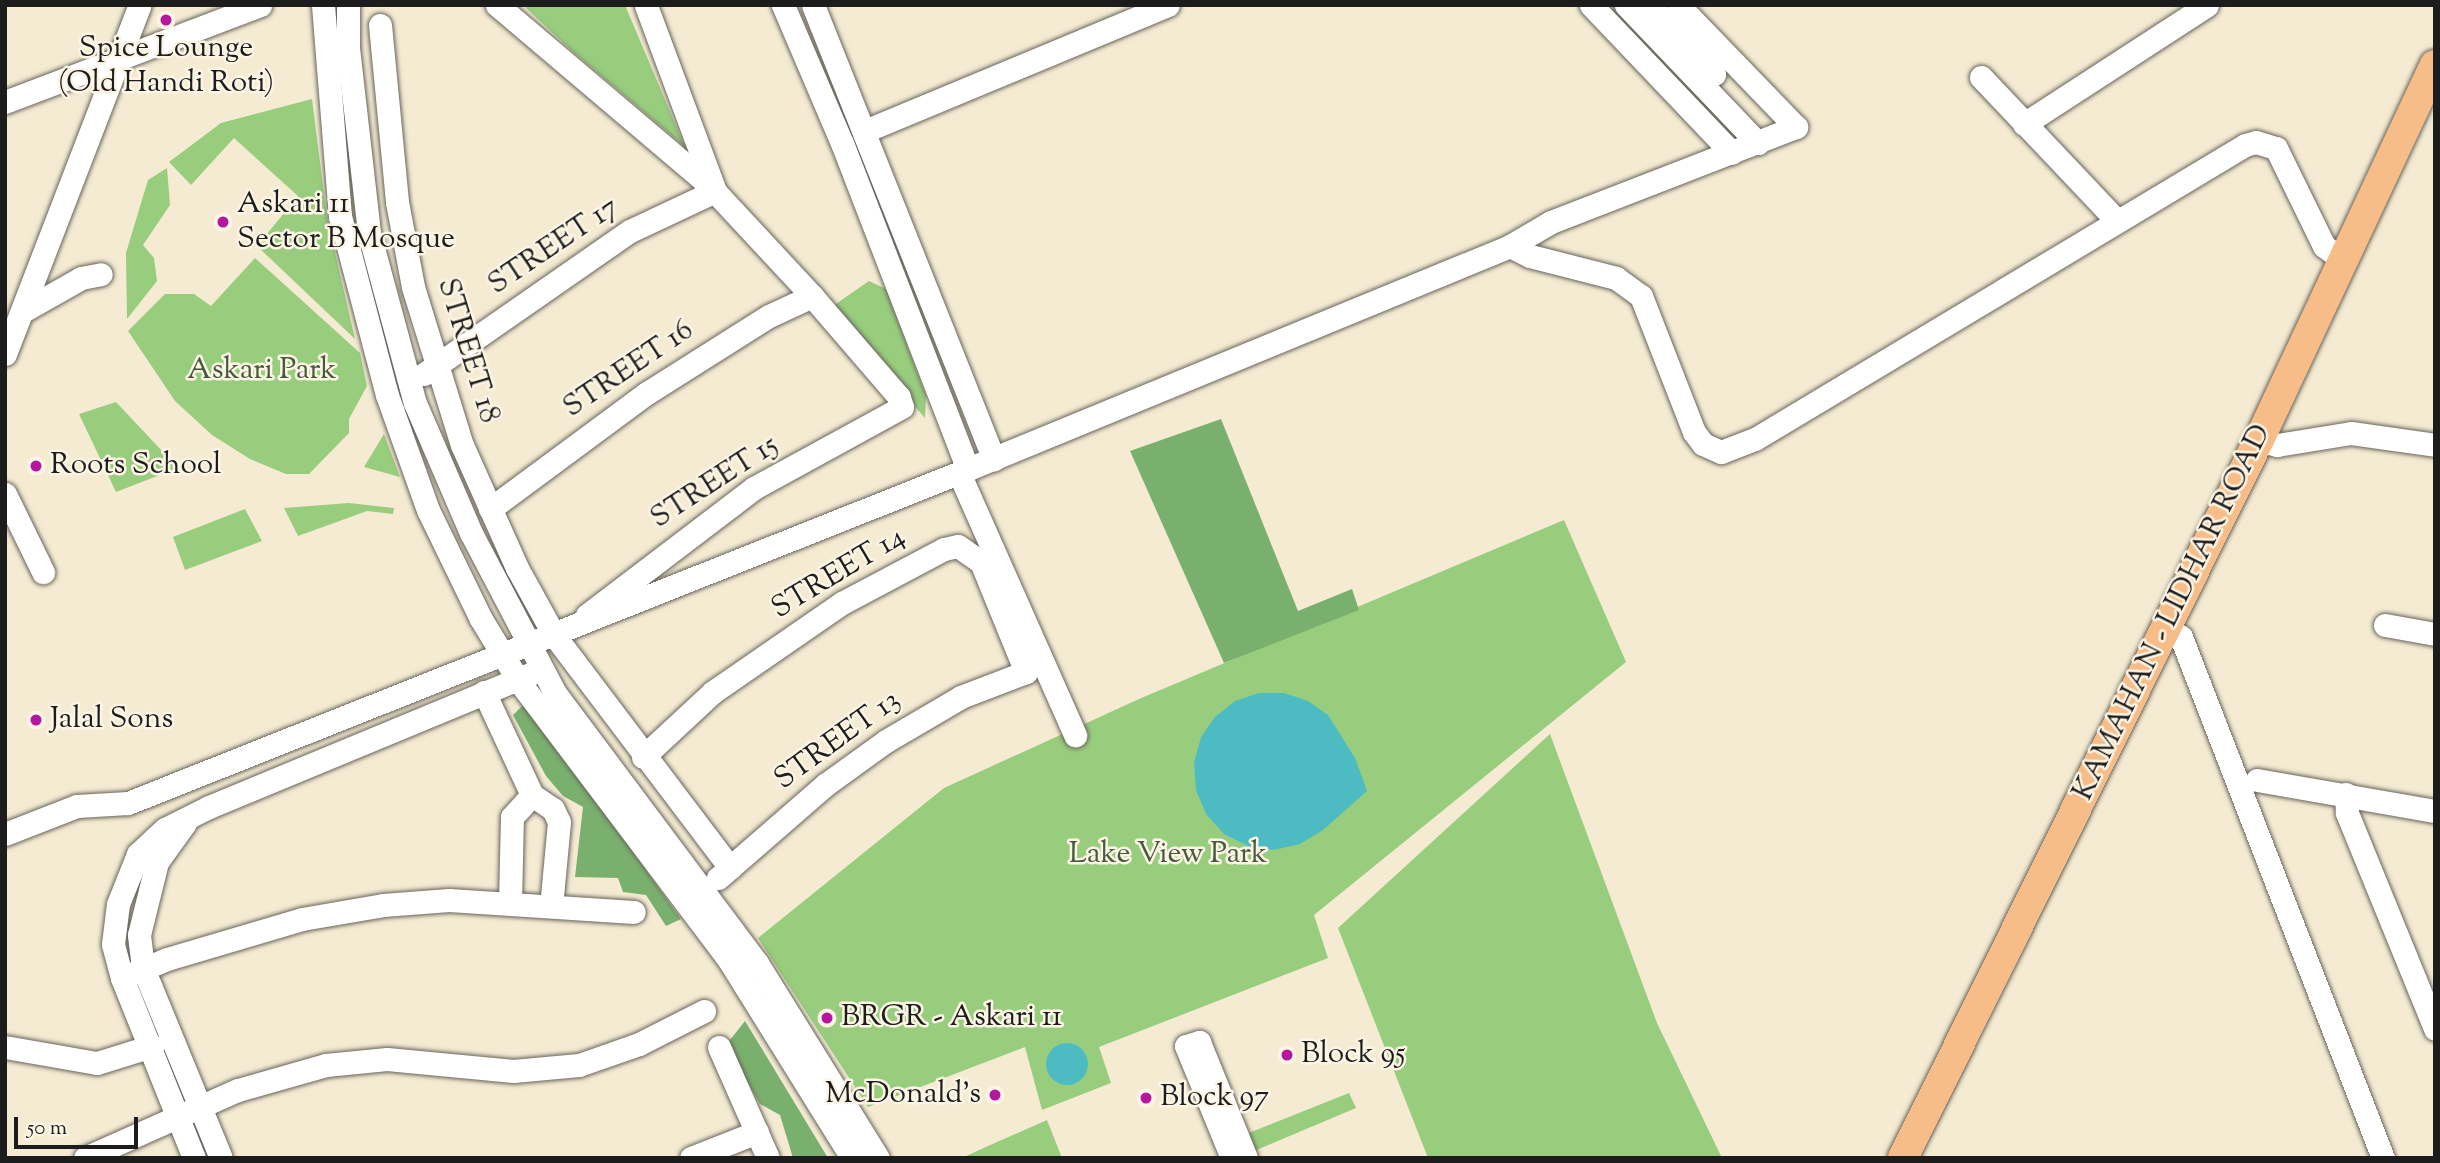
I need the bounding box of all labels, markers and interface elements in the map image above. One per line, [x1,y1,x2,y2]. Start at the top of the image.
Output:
marker: Spice Lounge (Old Handi Roti) [158,12,174,28]
place label: Spice Lounge (Old Handi Roti) [58,31,274,102]
place label: Askari 11 Sector B Mosque [237,187,455,258]
street label: STREET 17 [482,190,626,304]
marker: Askari 11 Sector B Mosque [215,214,231,230]
street label: STREET 18 [428,274,506,428]
street label: STREET 16 [557,313,701,427]
park label: Askari Park [187,353,337,389]
street label: KAMAHAN - LIDHAR ROAD [2066,419,2280,807]
street label: STREET 15 [645,429,785,537]
place label: Roots School [50,448,221,484]
marker: Roots School [28,458,44,474]
street label: STREET 14 [766,520,912,628]
street label: STREET 13 [768,683,908,799]
place label: Jalal Sons [50,702,173,738]
marker: Jalal Sons [28,712,44,728]
park label: Lake View Park [1069,837,1267,873]
place label: BRGR - Askari 11 [841,1000,1062,1036]
marker: BRGR - Askari 11 [819,1010,835,1026]
place label: Block 95 [1301,1037,1406,1073]
marker: Block 95 [1279,1047,1295,1063]
place label: McDonald's [825,1077,981,1113]
place label: Block 97 [1160,1080,1269,1116]
marker: McDonald's [987,1087,1003,1103]
marker: Block 97 [1138,1090,1154,1106]
scale bar [18,1104,142,1148]
text: 50 m [27,1114,67,1144]

